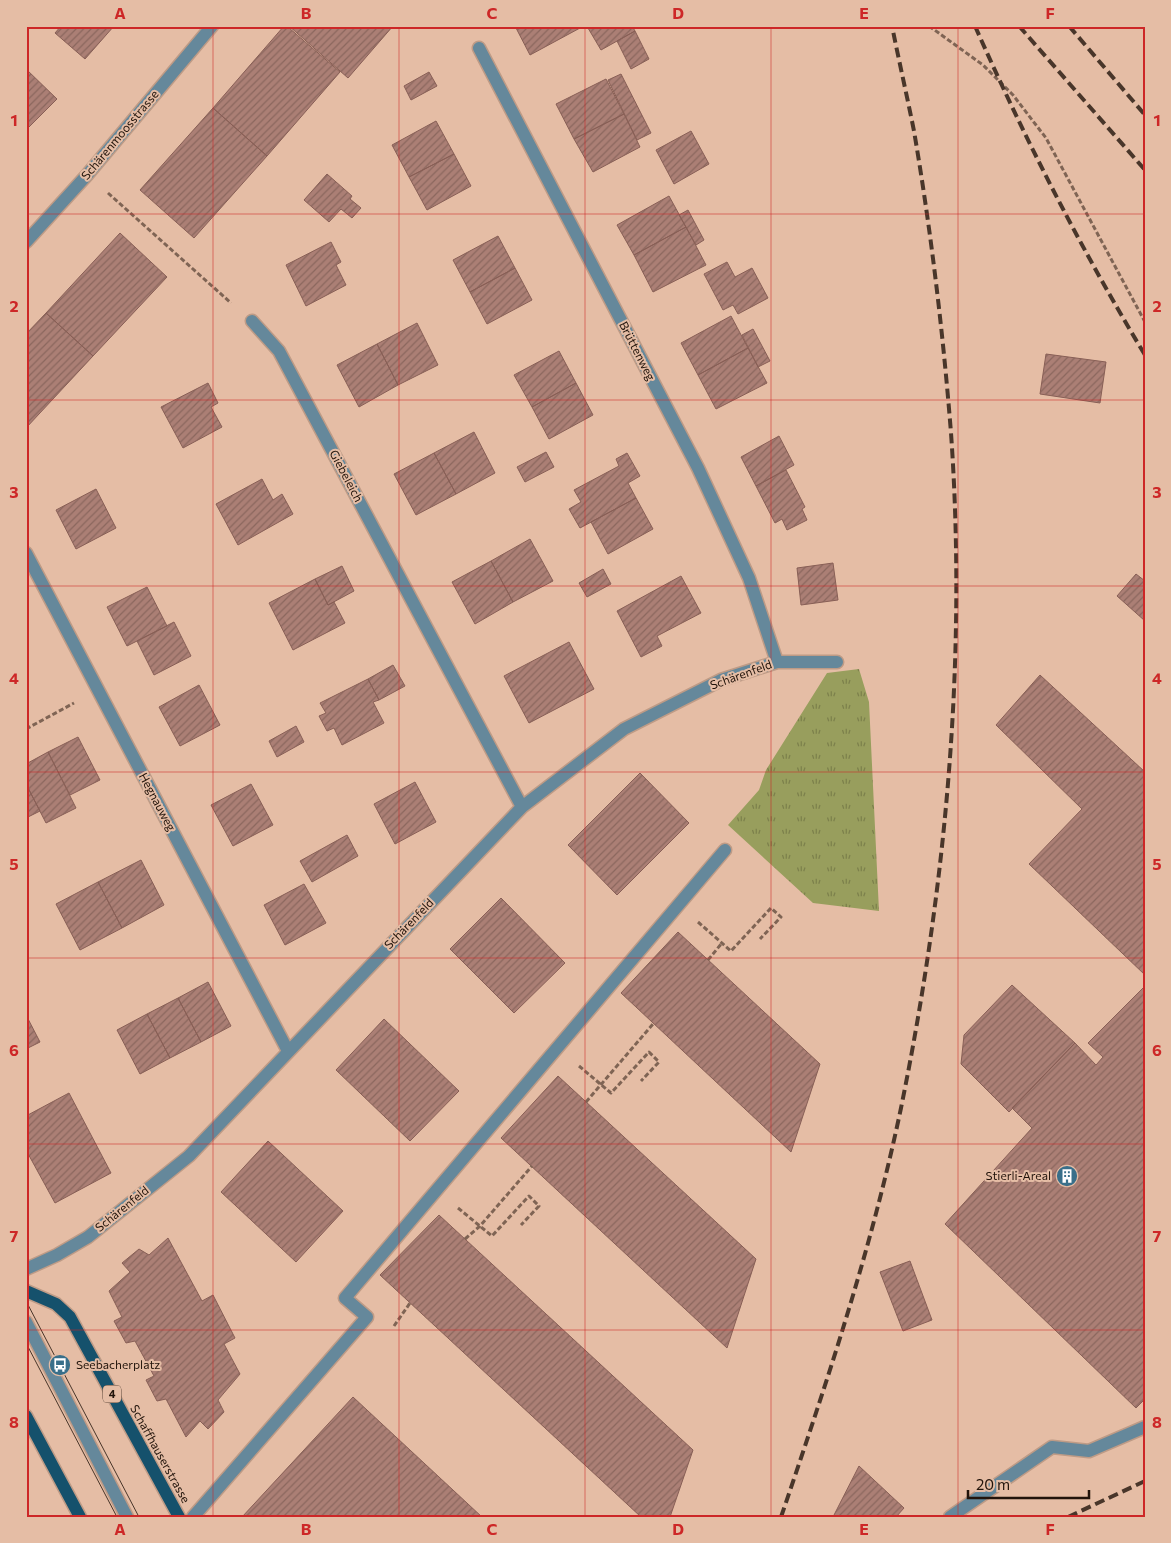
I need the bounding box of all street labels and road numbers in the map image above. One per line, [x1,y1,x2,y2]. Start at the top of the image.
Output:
street label: Schärenmoosstrasse [78,87,161,182]
street label: Brüttenweg [617,319,659,383]
street label: Giebeleich [327,447,366,504]
street label: Schärenfeld [708,656,773,692]
street label: Hegnauweg [137,770,179,833]
street label: Schärenfeld [381,895,436,951]
street label: Schärenfeld [92,1182,151,1234]
road number: 4 [103,1386,121,1402]
street label: Schaffhauserstrasse [128,1402,194,1505]

